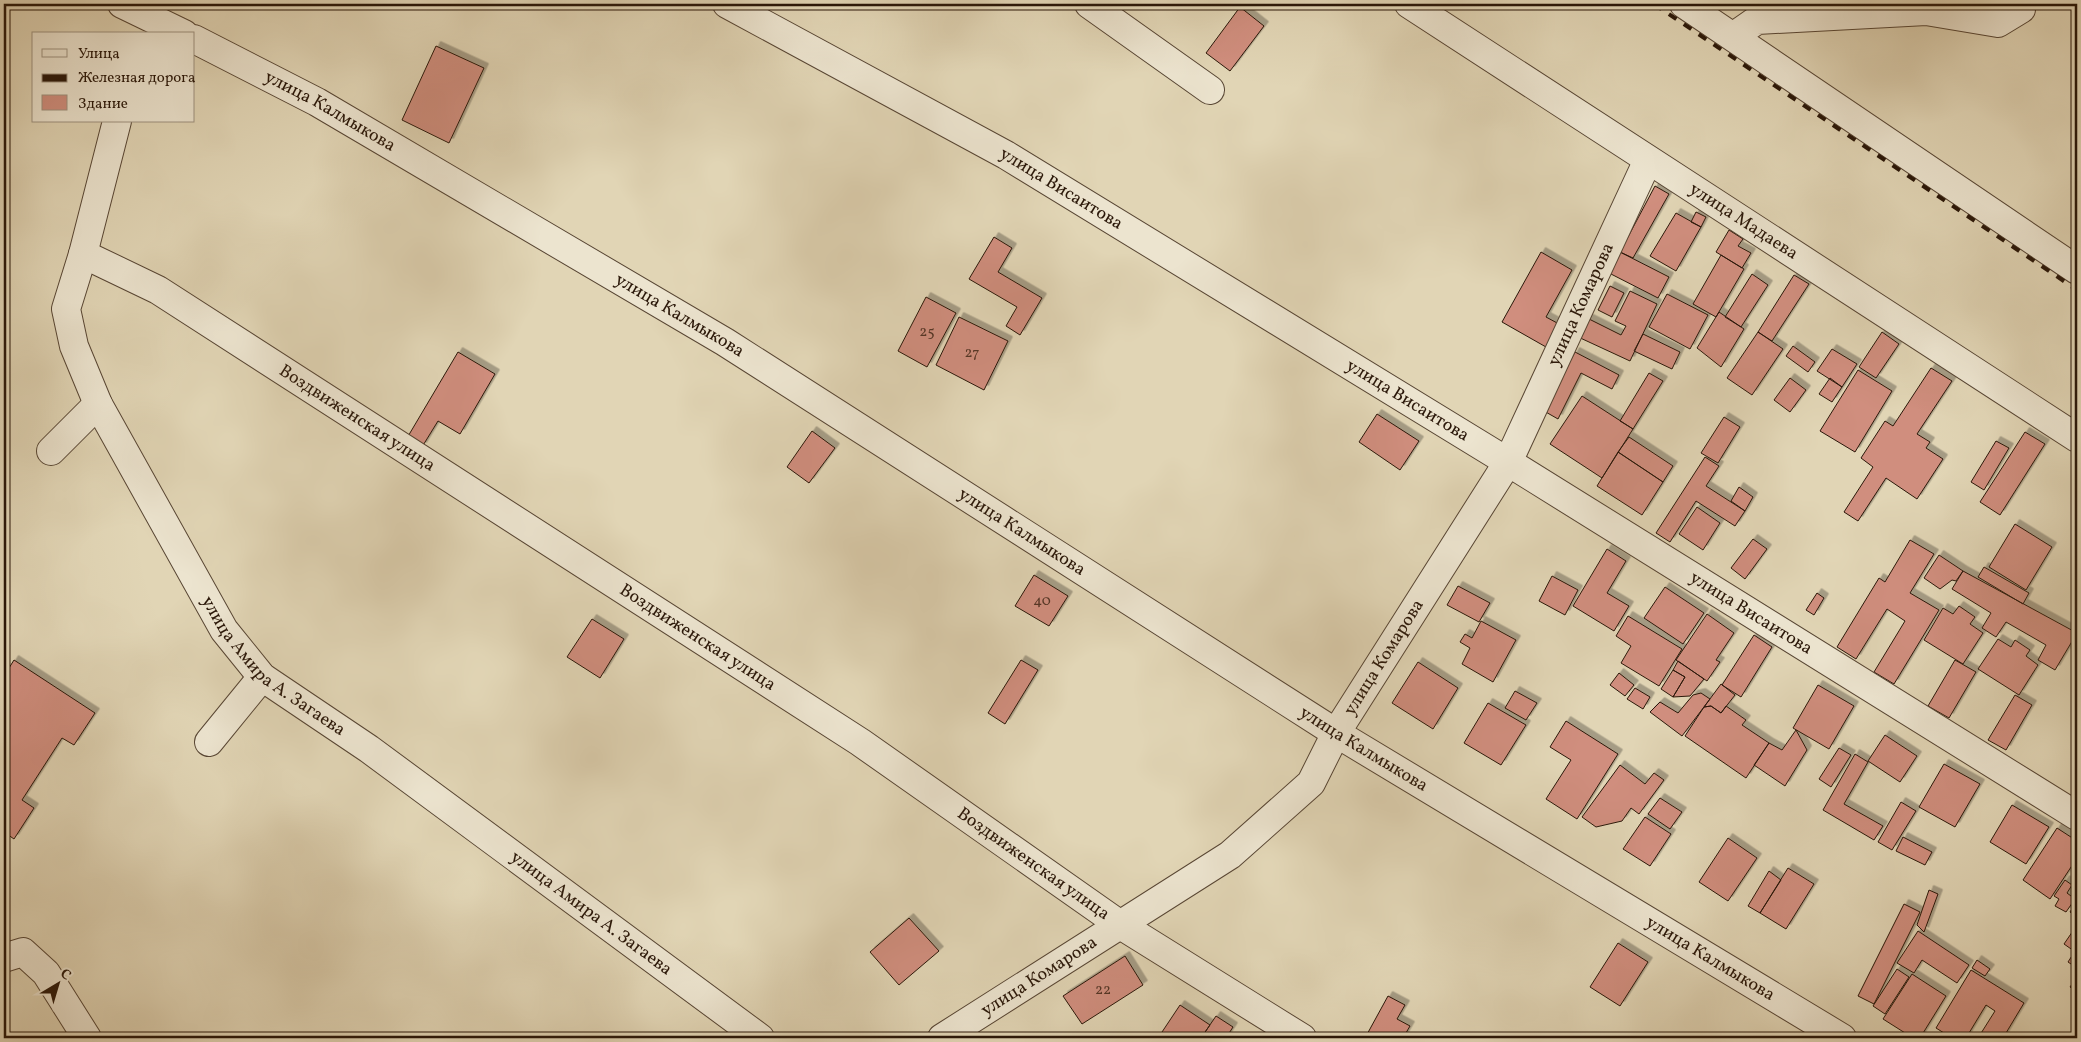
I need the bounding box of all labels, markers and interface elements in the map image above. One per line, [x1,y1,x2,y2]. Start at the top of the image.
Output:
legend [32,32,195,122]
text: Улица [78,44,120,65]
street label: улица Калмыкова [260,65,400,158]
text: Железная дорога [78,68,195,89]
text: Здание [78,94,128,115]
street label: улица Висаитова [995,141,1128,236]
street label: улица Мадаева [1684,177,1803,266]
street label: улица Комарова [1542,239,1620,370]
street label: улица Калмыкова [610,267,749,364]
house number: 25 [919,322,935,343]
house number: 27 [965,343,979,364]
street label: улица Висаитова [1341,353,1474,448]
street label: Воздвиженская улица [274,359,440,478]
street label: улица Калмыкова [953,482,1090,582]
street label: улица Висаитова [1685,566,1817,661]
street label: Воздвиженская улица [614,578,781,697]
street label: улица Амира А. Загаева [195,591,351,742]
house number: 40 [1033,591,1051,612]
street label: улица Комарова [1338,594,1430,720]
street label: улица Калмыкова [1294,700,1433,798]
street label: Воздвиженская улица [952,801,1115,926]
street label: улица Амира А. Загаева [505,845,677,982]
street label: улица Калмыкова [1641,910,1780,1007]
street label: улица Комарова [976,930,1102,1023]
north arrow [32,960,82,1010]
text: С [56,965,74,985]
house number: 22 [1095,980,1111,1001]

